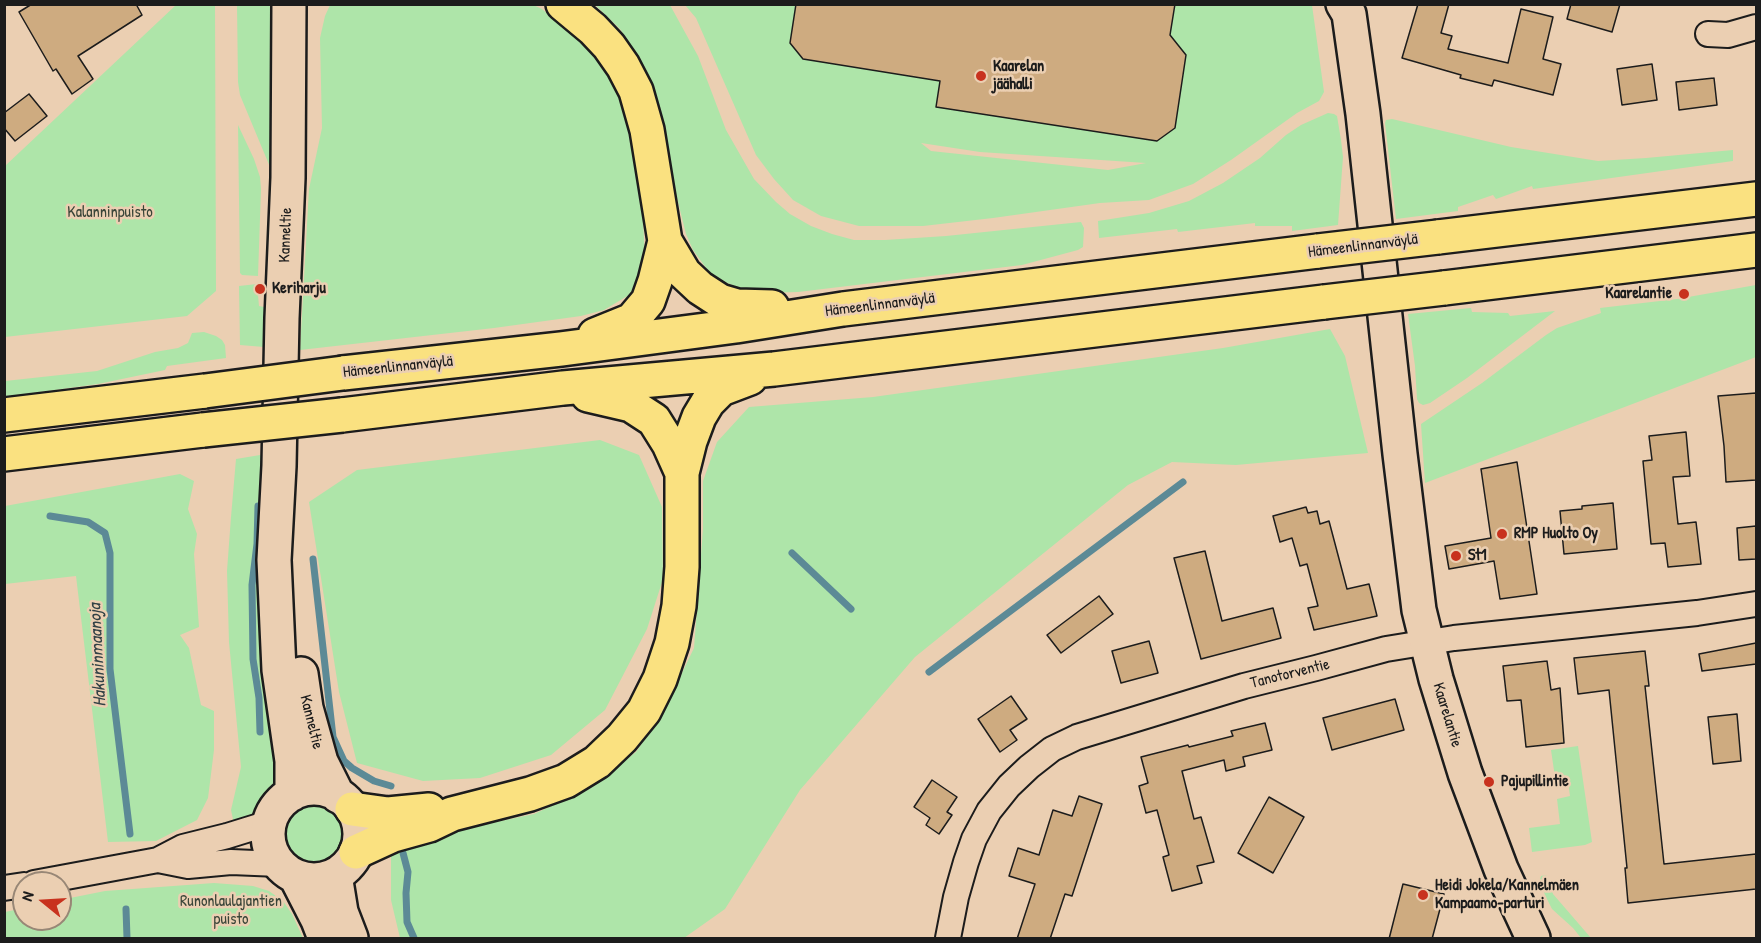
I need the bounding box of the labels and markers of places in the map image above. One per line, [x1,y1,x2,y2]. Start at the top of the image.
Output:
place label: Kaarelan jäähalli [993,57,1044,95]
marker: Kaarelan jäähalli [974,69,988,83]
place label: Keriharju [272,279,326,299]
marker: Keriharju [253,282,267,296]
place label: Kaarelantie [1605,284,1672,304]
marker: Kaarelantie [1677,287,1691,301]
place label: RMP Huolto Oy [1514,524,1598,544]
marker: RMP Huolto Oy [1495,527,1509,541]
place label: St1 [1468,546,1487,566]
marker: St1 [1449,549,1463,563]
place label: Pajupillintie [1501,772,1569,792]
marker: Pajupillintie [1482,775,1496,789]
place label: Heidi Jokela/Kannelmäen Kampaamo-parturi [1435,876,1579,914]
marker: Heidi Jokela/Kannelmäen Kampaamo-parturi [1416,888,1430,902]

